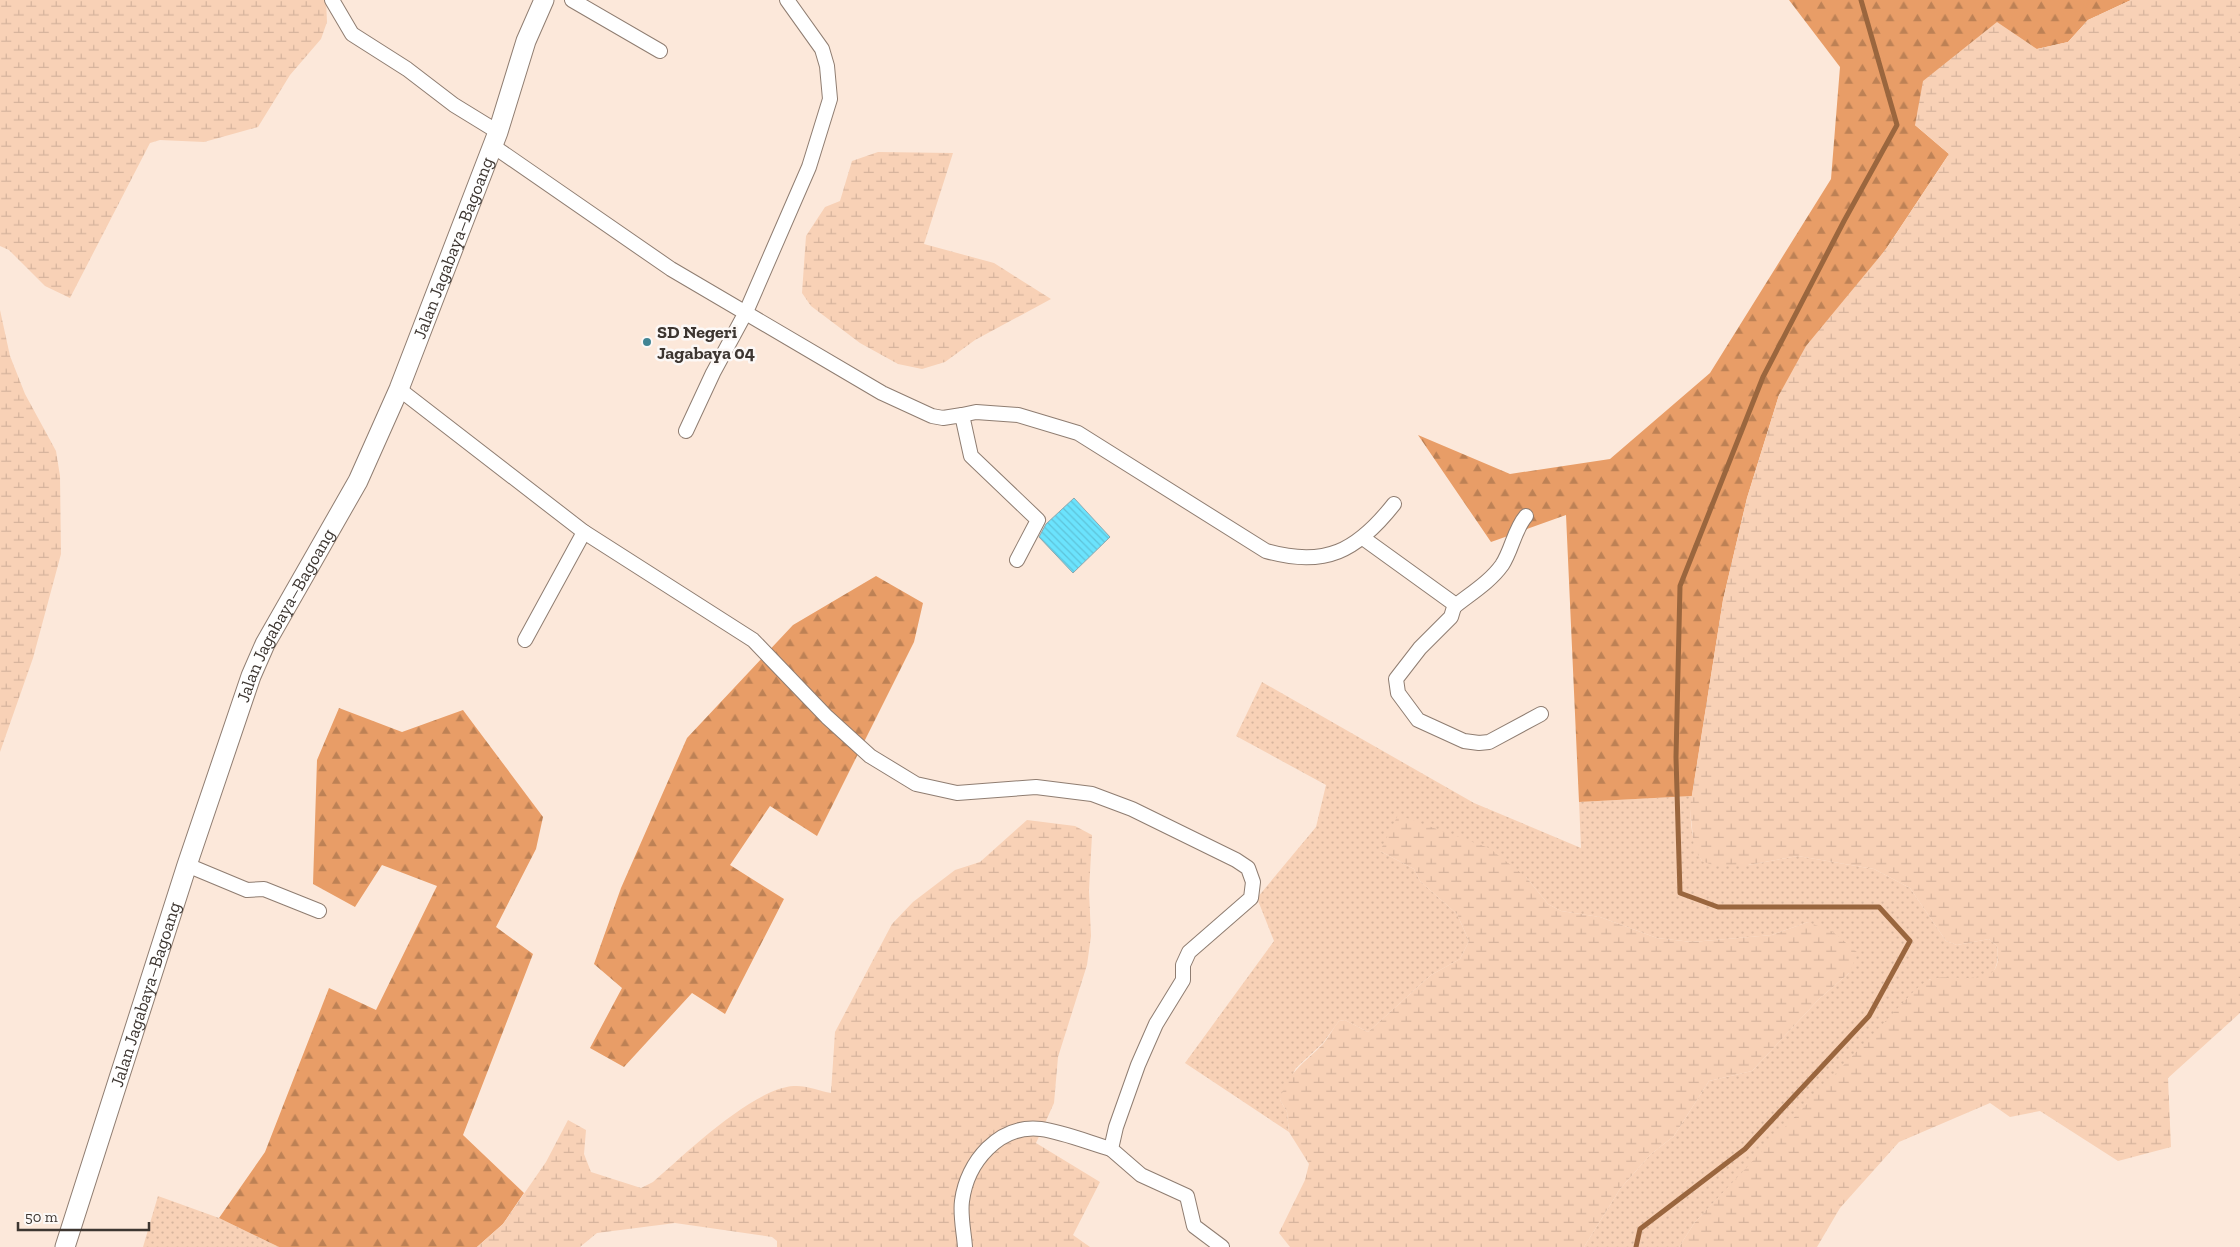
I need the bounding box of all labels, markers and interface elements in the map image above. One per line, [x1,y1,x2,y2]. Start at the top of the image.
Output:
street label: Jalan Jagabaya–Bagoang [408,154,498,342]
place label: SD Negeri Jagabaya 04 [657,321,755,364]
marker: SD Negeri Jagabaya 04 [641,336,653,348]
street label: Jalan Jagabaya–Bagoang [232,525,340,705]
street label: Jalan Jagabaya–Bagoang [106,899,185,1090]
scale bar [18,1200,149,1232]
text: 50 m [25,1208,58,1226]

